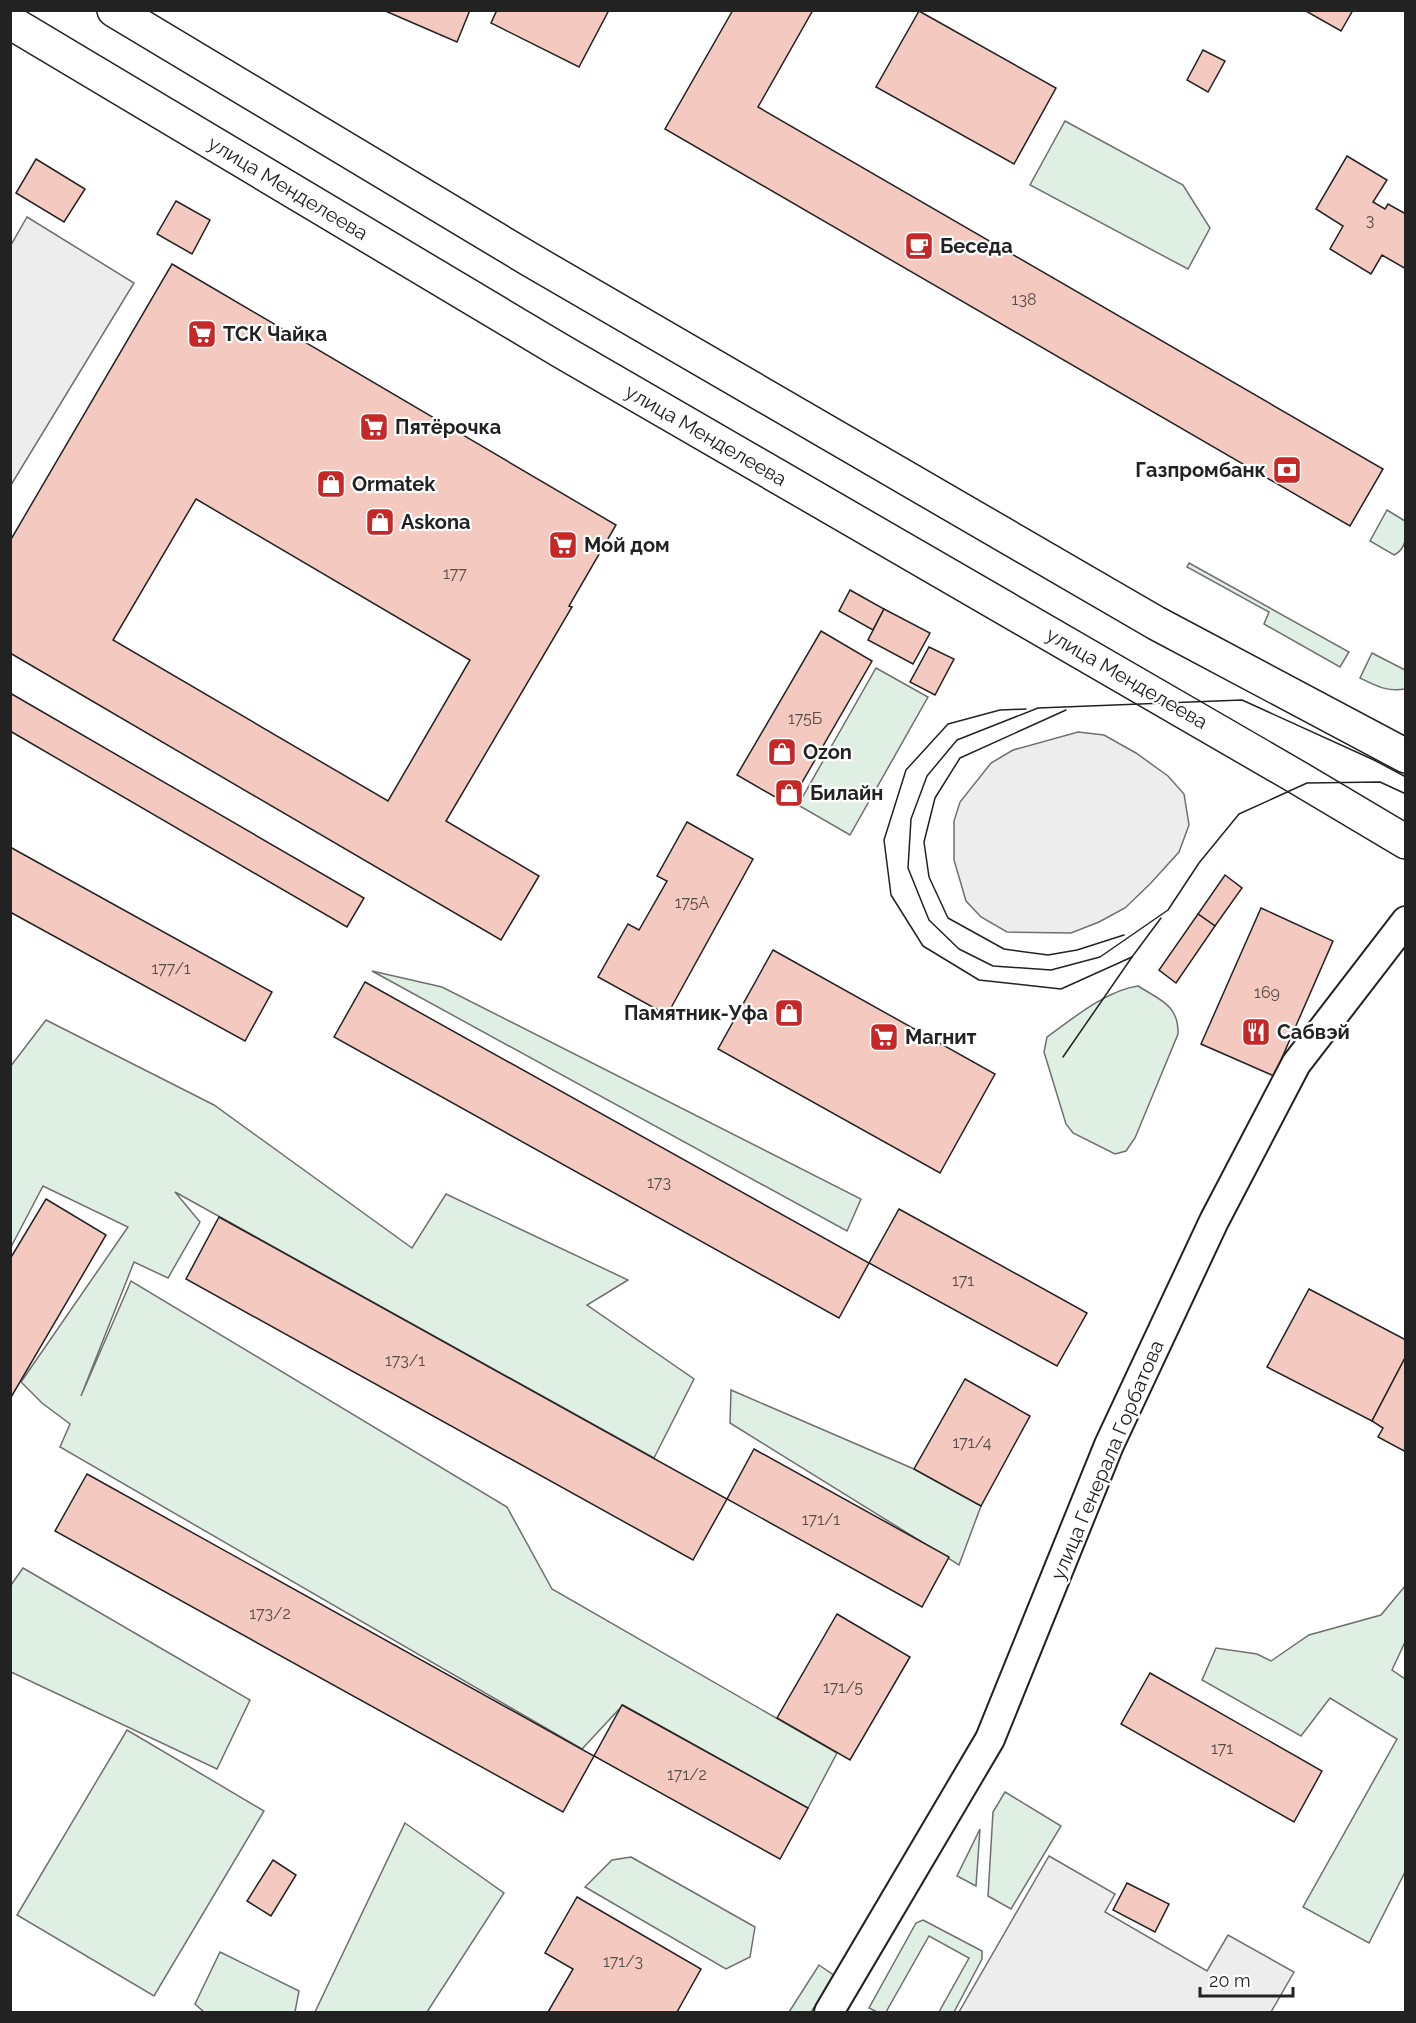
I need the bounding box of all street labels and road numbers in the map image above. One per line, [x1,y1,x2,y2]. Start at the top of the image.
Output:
street label: улица Менделеева [204,131,372,245]
street label: улица Менделеева [621,379,791,491]
street label: улица Менделеева [1042,622,1212,734]
street label: улица Генерала Горбатова [1046,1336,1168,1584]

